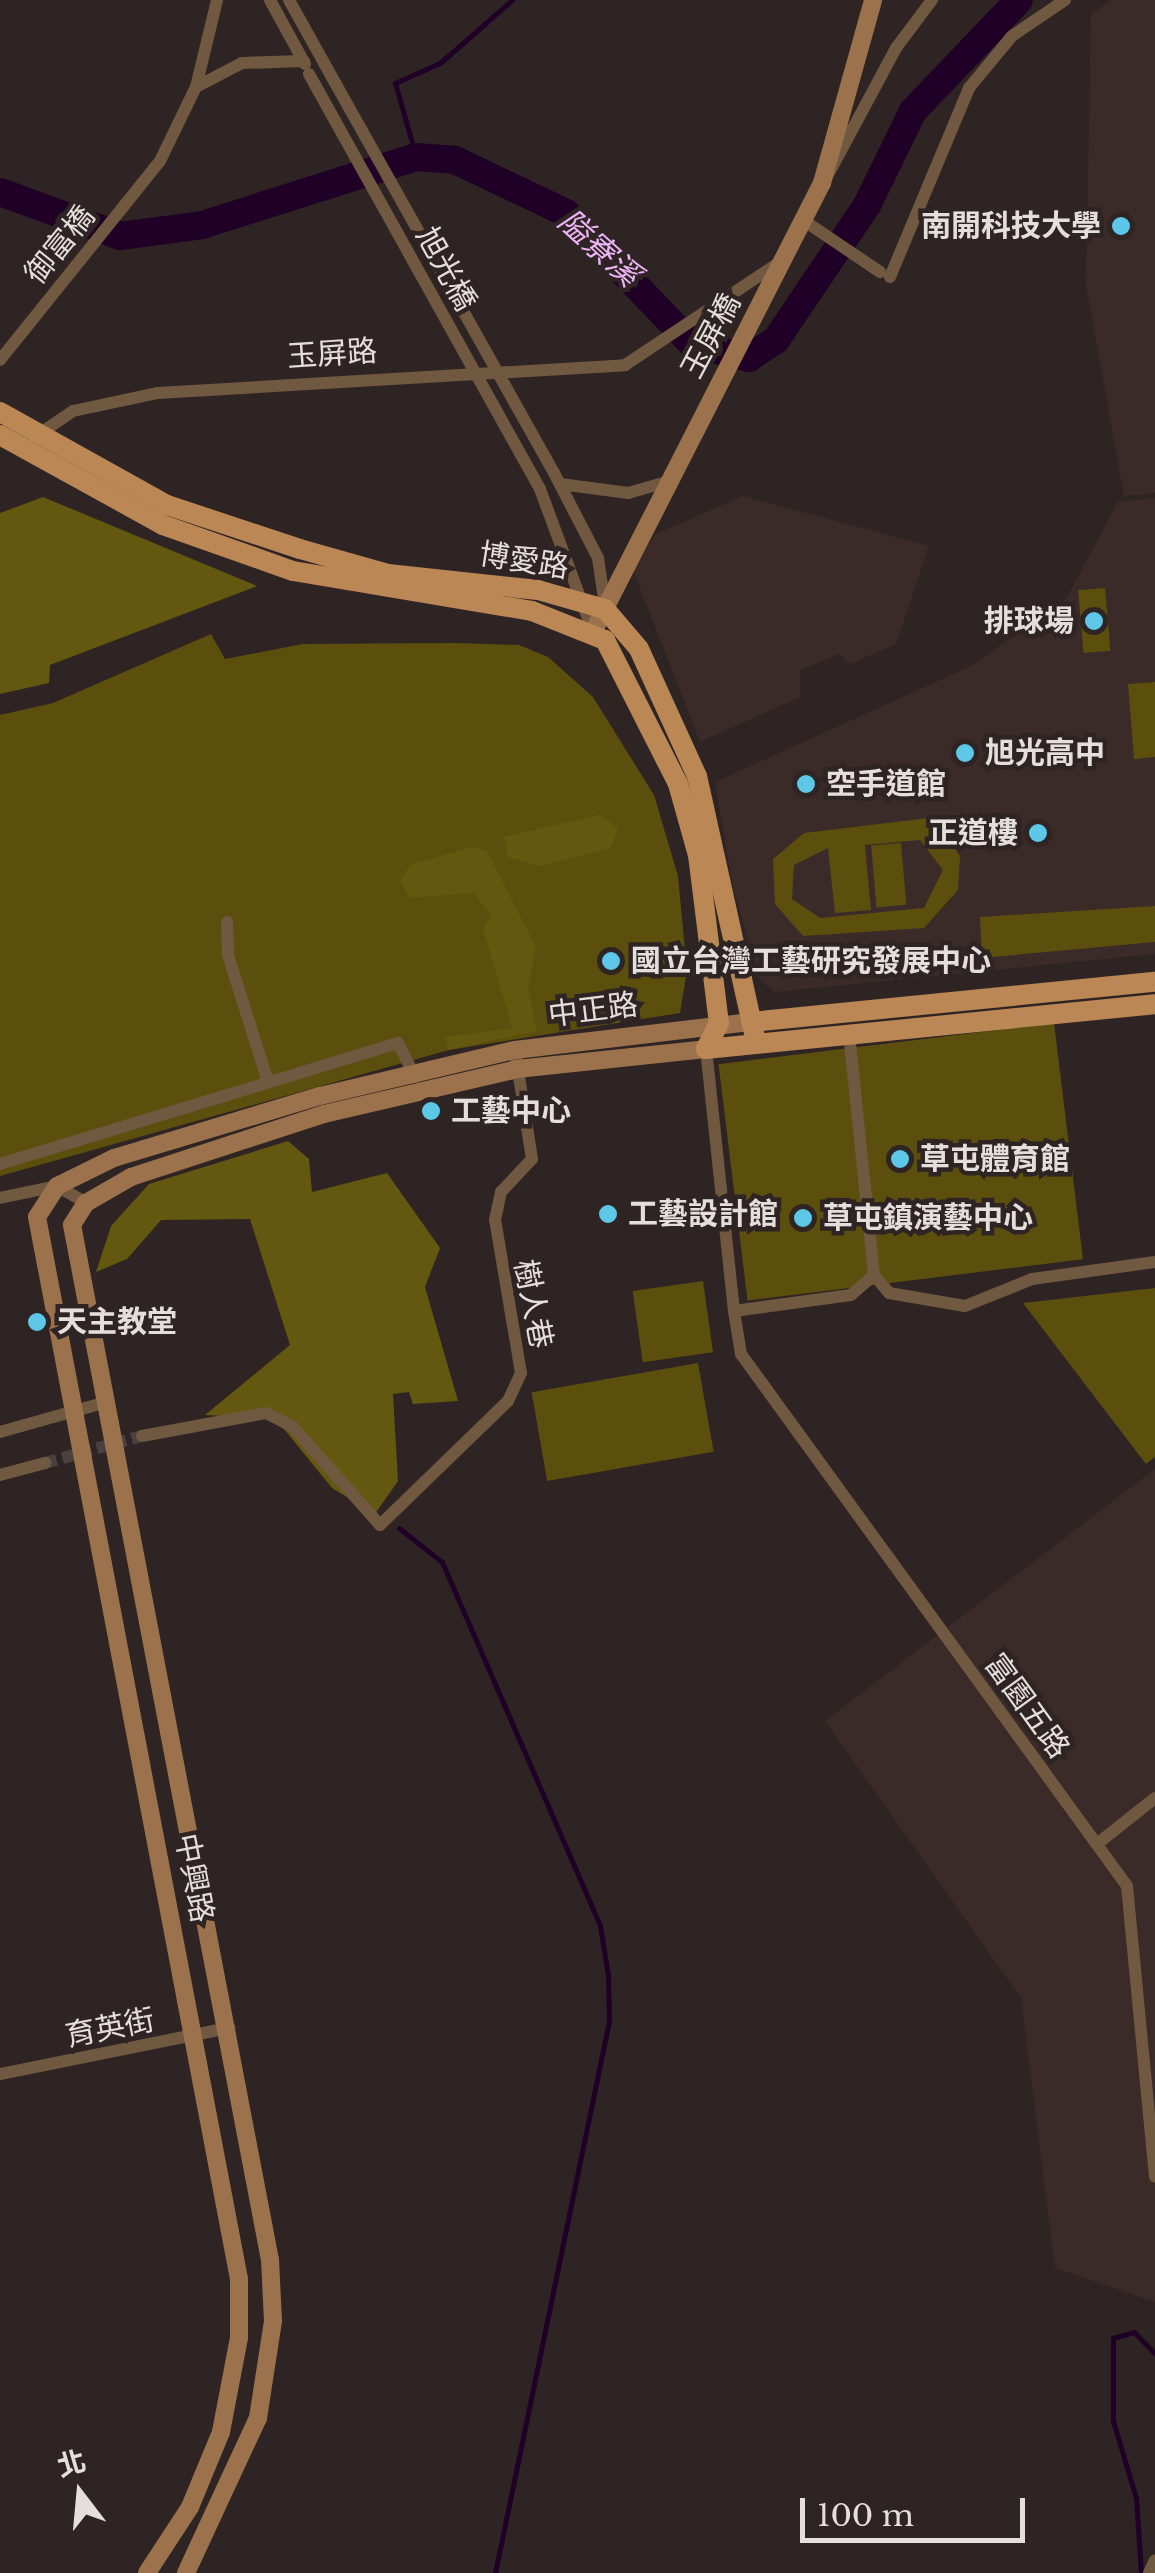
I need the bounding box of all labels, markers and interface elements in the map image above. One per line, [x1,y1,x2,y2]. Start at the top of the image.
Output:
street label: 御富橋 [18,199,102,291]
water label: 隘寮溪 [550,202,648,294]
place label: 南開科技大學 [921,208,1101,244]
marker: 南開科技大學 [1110,215,1132,237]
street label: 旭光橋 [408,221,484,317]
street label: 玉屏橋 [674,288,748,384]
street label: 玉屏路 [286,333,378,375]
street label: 博愛路 [477,536,571,586]
place label: 排球場 [984,603,1074,639]
marker: 排球場 [1083,610,1105,632]
place label: 旭光高中 [985,735,1105,771]
marker: 旭光高中 [954,742,976,764]
place label: 空手道館 [826,766,946,802]
marker: 空手道館 [795,773,817,795]
place label: 正道樓 [928,815,1018,851]
marker: 正道樓 [1027,822,1049,844]
place label: 國立台灣工藝研究發展中心 [631,943,991,979]
marker: 國立台灣工藝研究發展中心 [600,950,622,972]
street label: 中正路 [546,987,640,1033]
place label: 工藝中心 [451,1093,571,1129]
marker: 工藝中心 [420,1100,442,1122]
place label: 草屯體育館 [920,1141,1070,1177]
marker: 草屯體育館 [889,1148,911,1170]
place label: 工藝設計館 [628,1196,778,1232]
place label: 草屯鎮演藝中心 [823,1200,1033,1236]
marker: 工藝設計館 [597,1203,619,1225]
marker: 草屯鎮演藝中心 [792,1207,814,1229]
street label: 樹人巷 [507,1256,559,1352]
place label: 天主教堂 [57,1304,177,1340]
marker: 天主教堂 [26,1311,48,1333]
street label: 富園五路 [977,1647,1077,1765]
street label: 中興路 [168,1830,220,1926]
street label: 育英街 [62,2002,158,2054]
north arrow [30,2443,130,2543]
text: 北 [53,2443,90,2484]
scale bar [805,2478,1030,2540]
text: 100 m [817,2497,914,2534]

